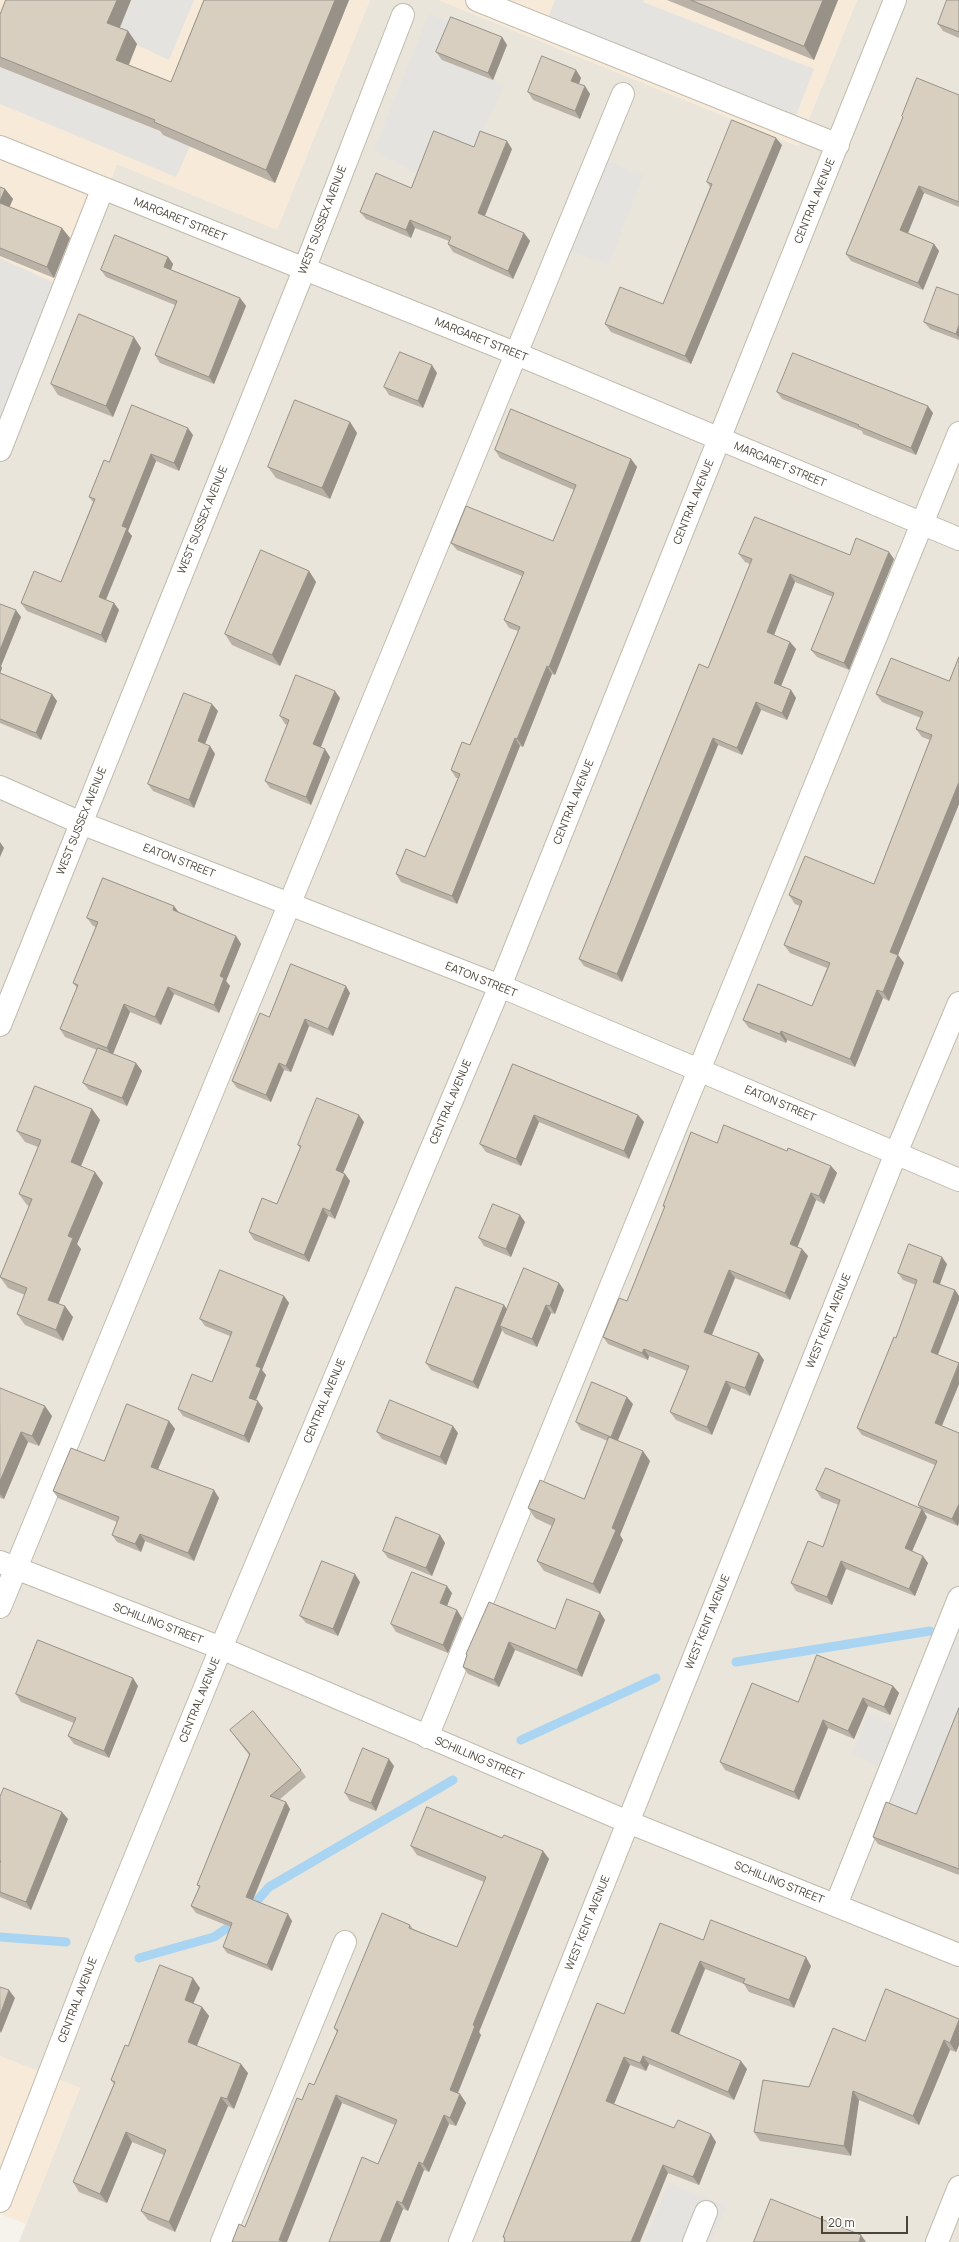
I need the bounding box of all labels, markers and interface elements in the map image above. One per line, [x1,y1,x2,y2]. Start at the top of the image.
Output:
street label: CENTRAL AVENUE [792,157,838,245]
street label: WEST SUSSEX AVENUE [296,164,350,276]
street label: MARGARET STREET [132,195,228,245]
street label: MARGARET STREET [433,315,529,365]
street label: MARGARET STREET [732,440,828,490]
street label: CENTRAL AVENUE [671,458,717,546]
street label: WEST SUSSEX AVENUE [175,464,231,576]
street label: CENTRAL AVENUE [551,758,597,846]
street label: WEST SUSSEX AVENUE [54,765,110,877]
street label: EATON STREET [141,841,217,881]
street label: EATON STREET [443,960,519,1000]
street label: CENTRAL AVENUE [427,1058,475,1146]
street label: EATON STREET [742,1083,818,1125]
street label: WEST KENT AVENUE [804,1271,854,1371]
street label: CENTRAL AVENUE [301,1357,349,1445]
street label: WEST KENT AVENUE [683,1572,733,1672]
street label: SCHILLING STREET [111,1601,205,1647]
street label: CENTRAL AVENUE [177,1656,223,1744]
street label: SCHILLING STREET [433,1734,525,1784]
street label: SCHILLING STREET [732,1859,826,1907]
street label: WEST KENT AVENUE [563,1873,613,1973]
street label: CENTRAL AVENUE [56,1955,100,2045]
scale bar [823,2208,910,2234]
text: 20 m [828,2214,855,2231]

